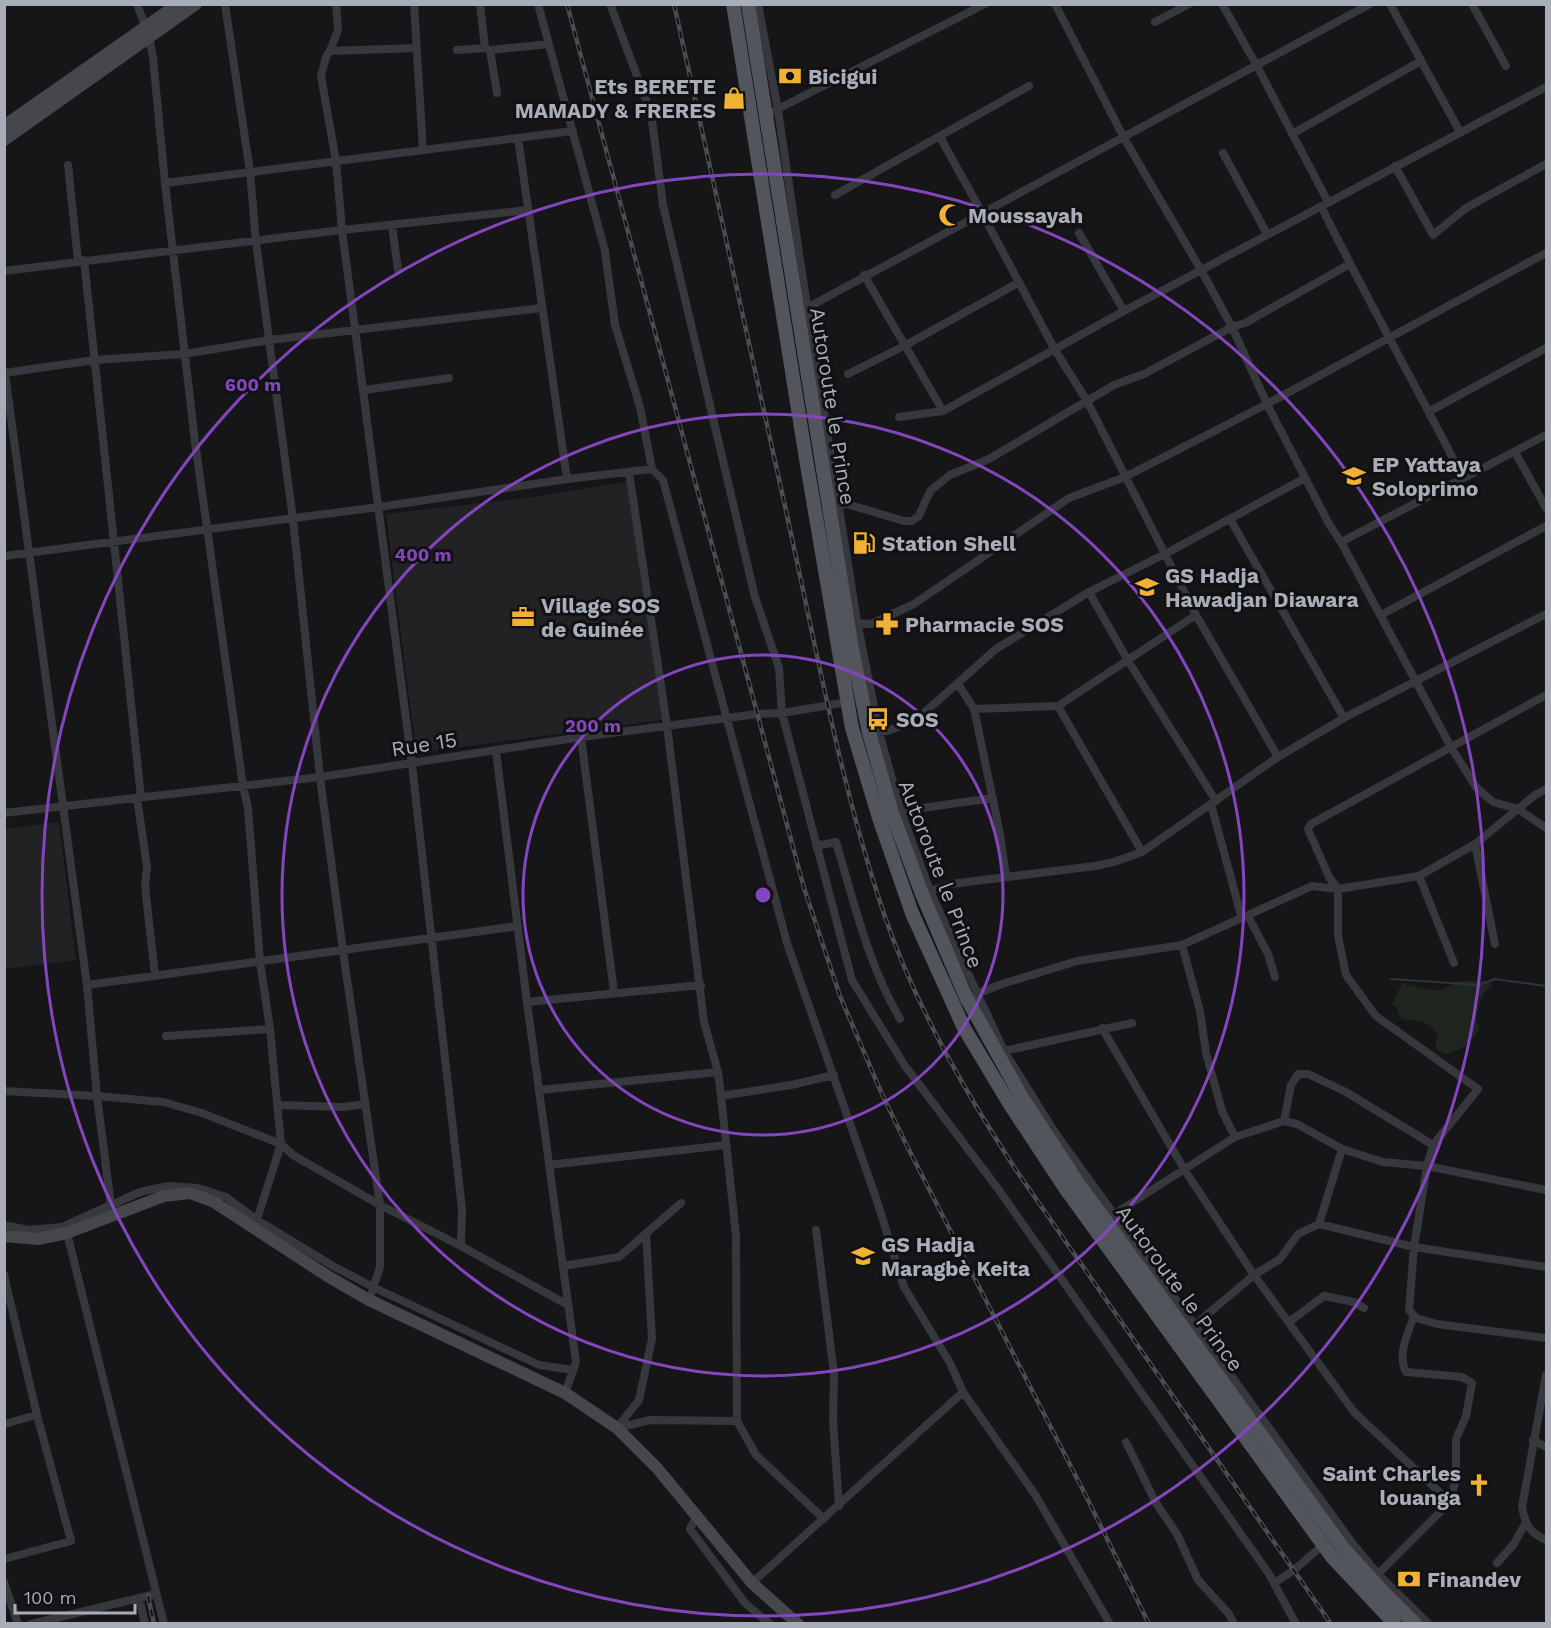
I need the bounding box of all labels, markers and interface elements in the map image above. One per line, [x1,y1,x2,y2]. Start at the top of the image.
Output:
bank icon: Bicigui [777,63,803,89]
place label: Bicigui [808,64,877,89]
place label: Ets BERETE MAMADY & FRERES [515,74,716,123]
shop icon: Ets BERETE MAMADY & FRERES [721,85,747,111]
mosque icon: Moussayah [937,202,963,228]
place label: Moussayah [968,203,1083,228]
street label: Autoroute le Prince [805,306,861,506]
text: 600 m [225,374,281,395]
place label: EP Yattaya Soloprimo [1372,452,1482,501]
school or university icon: EP Yattaya Soloprimo [1341,463,1367,489]
fuel station icon: Station Shell [851,530,877,556]
place label: Station Shell [882,531,1016,556]
text: 400 m [395,544,451,565]
place label: GS Hadja Hawadjan Diawara [1165,563,1359,612]
school or university icon: GS Hadja Hawadjan Diawara [1134,574,1160,600]
place label: Village SOS de Guinée [541,593,660,642]
office icon: Village SOS de Guinée [510,604,536,630]
pharmacy icon: Pharmacie SOS [874,611,900,637]
place label: Pharmacie SOS [905,612,1064,637]
bus stop icon: SOS [865,706,891,732]
place label: SOS [896,707,938,732]
text: 200 m [565,715,621,736]
street label: Rue 15 [389,726,459,762]
street label: Autoroute le Prince [894,776,988,972]
centre of rings [753,885,773,905]
street label: Autoroute le Prince [1111,1200,1249,1376]
place label: GS Hadja Maragbè Keita [881,1232,1031,1281]
school or university icon: GS Hadja Maragbè Keita [850,1243,876,1269]
place label: Saint Charles louanga [1322,1461,1462,1510]
church icon: Saint Charles louanga [1466,1472,1492,1498]
bank icon: Finandev [1396,1566,1422,1592]
place label: Finandev [1427,1567,1521,1592]
scale bar [15,1577,135,1615]
text: 100 m [24,1587,77,1608]

